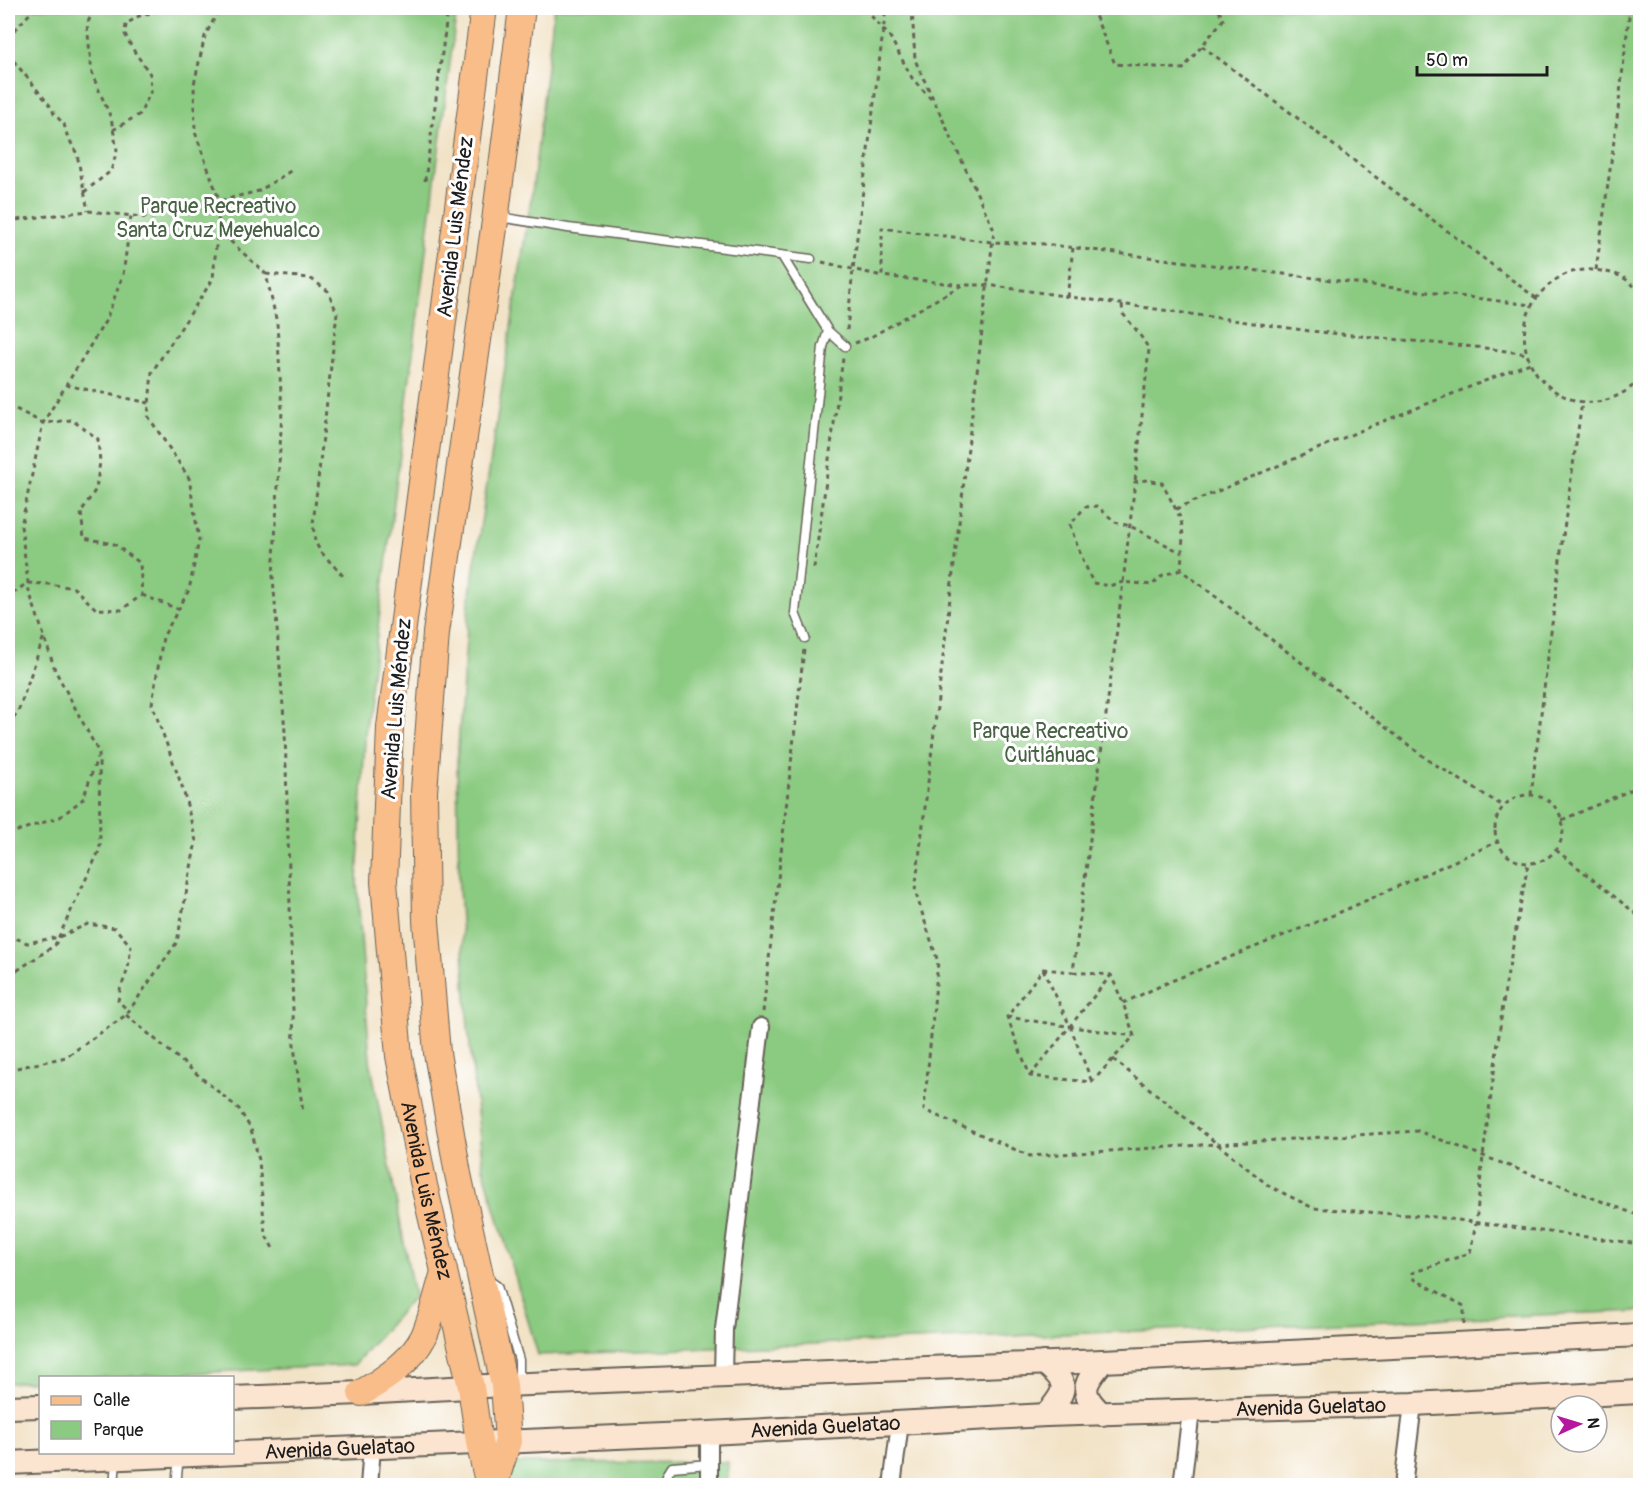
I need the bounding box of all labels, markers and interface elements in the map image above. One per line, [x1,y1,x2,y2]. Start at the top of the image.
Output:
scale bar [1417,39,1548,77]
text: 50 m [1426,49,1468,72]
street label: Avenida Luis Méndez [431,135,480,319]
park label: Parque Recreativo Santa Cruz Meyehualco [116,193,320,244]
street label: Avenida Luis Méndez [375,617,418,801]
park label: Parque Recreativo Cuitláhuac [972,718,1128,769]
street label: Avenida Luis Méndez [394,1099,459,1283]
legend [39,1376,234,1454]
text: Calle [93,1389,130,1412]
street label: Avenida Guelatao [1235,1392,1386,1423]
north arrow [1549,1394,1609,1454]
street label: Avenida Guelatao [749,1410,901,1445]
text: N [1583,1417,1603,1429]
text: Parque [93,1419,143,1442]
street label: Avenida Guelatao [264,1433,416,1466]

